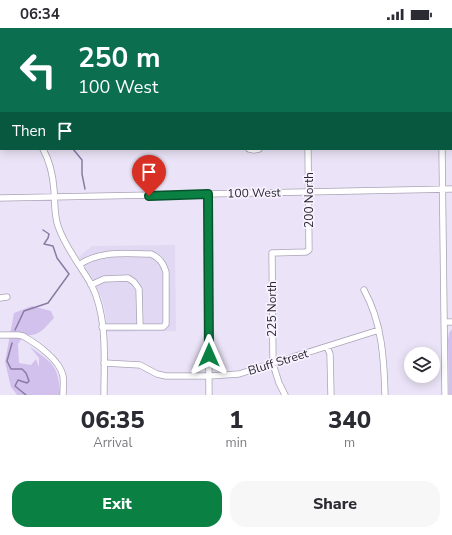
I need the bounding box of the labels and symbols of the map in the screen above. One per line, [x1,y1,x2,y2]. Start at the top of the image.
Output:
pin [132,155,166,196]
street label: 200 North [301,172,317,228]
street label: 100 West [227,185,282,201]
street label: 225 North [264,281,280,337]
position arrow [188,334,230,376]
street label: Bluff Street [246,345,311,379]

